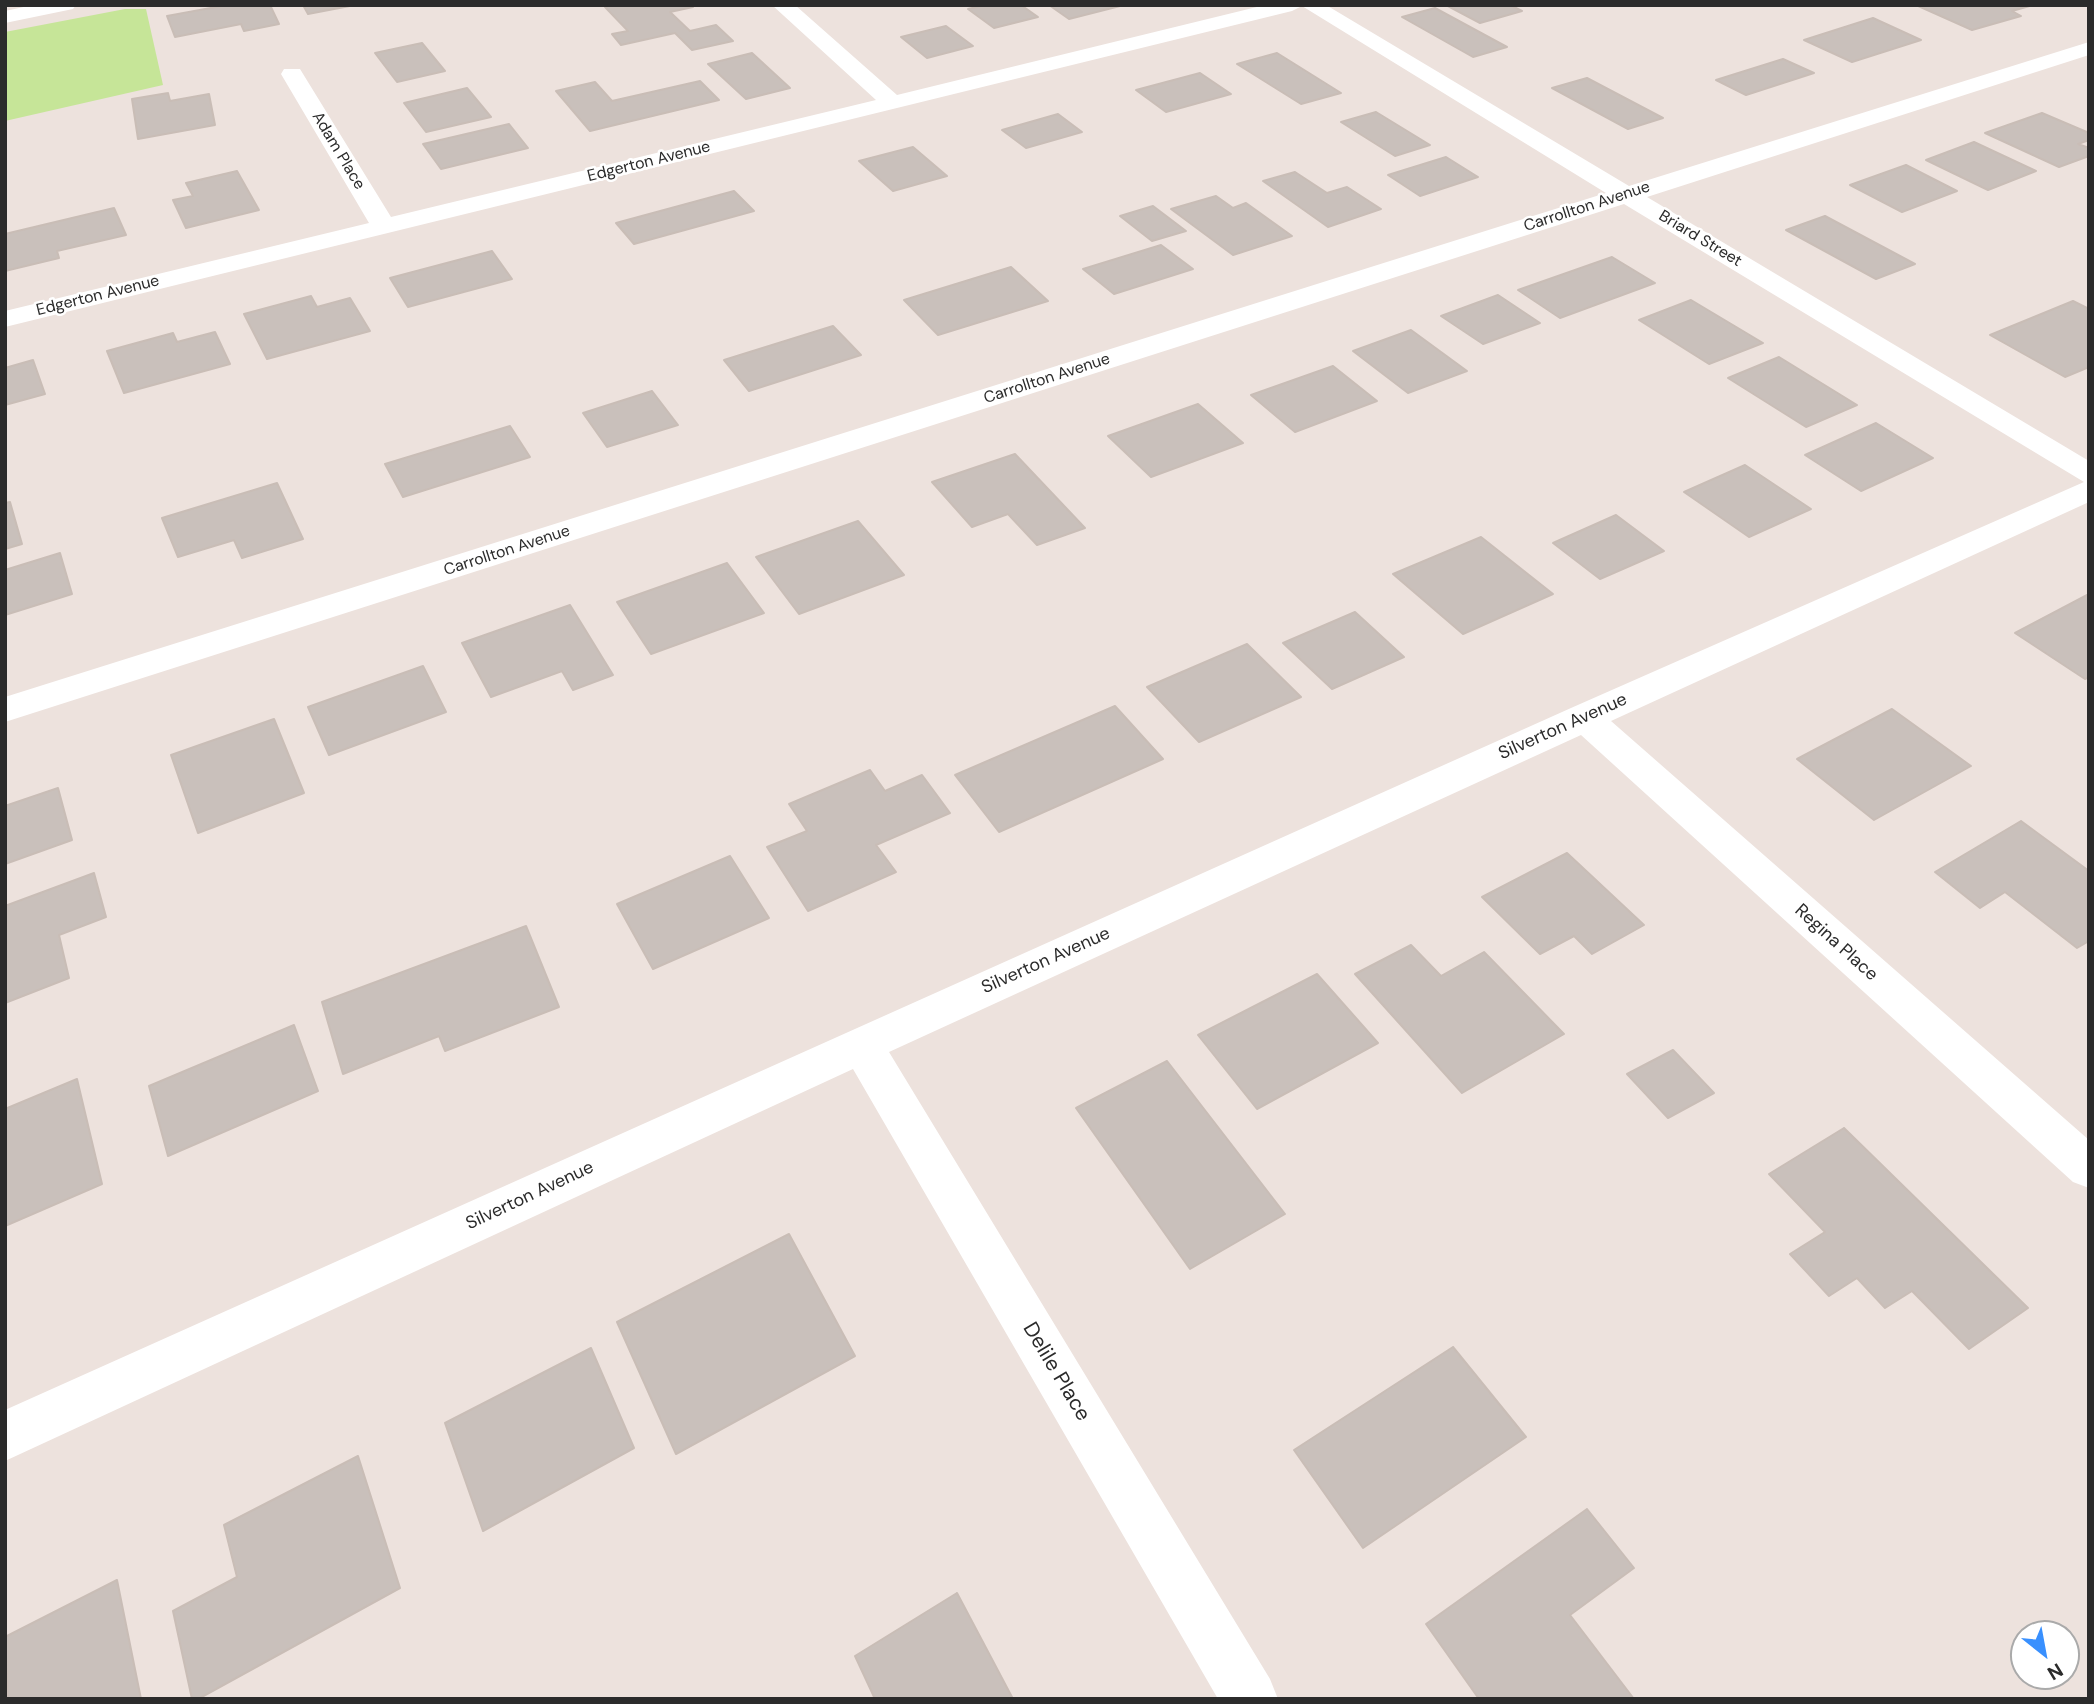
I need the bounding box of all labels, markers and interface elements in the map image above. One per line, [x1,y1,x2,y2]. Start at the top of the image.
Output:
street label: Adam Place [307,109,369,193]
street label: Edgerton Avenue [586,137,712,187]
street label: Carrollton Avenue [1521,178,1653,236]
street label: Briard Street [1655,207,1745,271]
street label: Edgerton Avenue [35,271,161,321]
street label: Carrollton Avenue [981,350,1113,408]
street label: Carrollton Avenue [441,522,573,580]
street label: Silverton Avenue [1495,689,1631,765]
street label: Regina Place [1790,900,1882,986]
street label: Silverton Avenue [978,923,1114,999]
street label: Silverton Avenue [463,1157,597,1235]
street label: Delile Place [1017,1318,1095,1426]
north arrow [2010,1620,2080,1690]
text: N [2043,1657,2067,1686]

